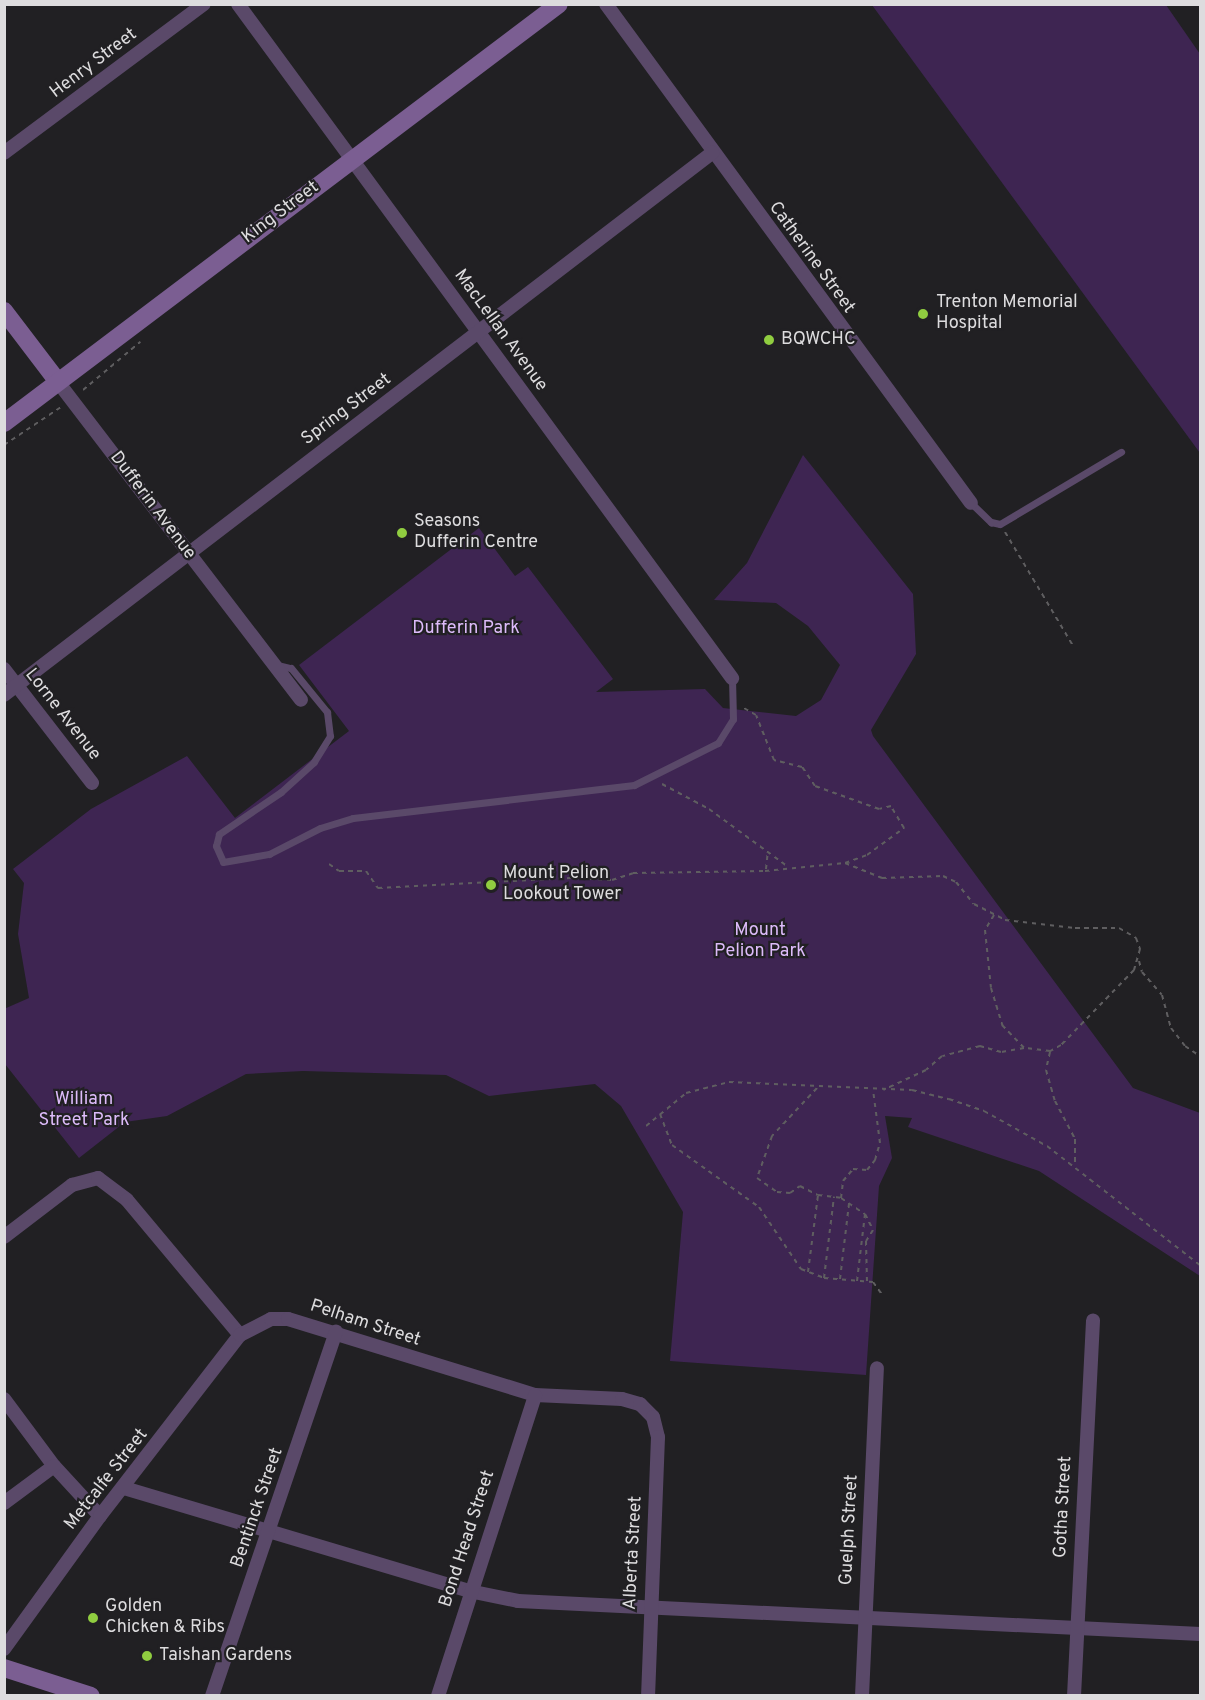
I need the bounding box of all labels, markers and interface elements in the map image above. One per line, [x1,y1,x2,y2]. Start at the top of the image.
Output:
street label: Henry Street [46,24,142,104]
street label: King Street [238,177,324,249]
street label: Catherine Street [763,198,859,318]
street label: MacLellan Avenue [448,266,552,396]
place label: Trenton Memorial Hospital [936,293,1078,336]
marker: Trenton Memorial Hospital [914,305,932,323]
place label: BQWCHC [781,329,856,351]
marker: BQWCHC [762,333,776,347]
street label: Spring Street [298,369,396,451]
street label: Dufferin Avenue [104,447,200,565]
place label: Seasons Dufferin Centre [414,512,538,554]
marker: Seasons Dufferin Centre [395,526,409,540]
park label: Dufferin Park [412,618,520,640]
street label: Lorne Avenue [19,664,105,766]
place label: Mount Pelion Lookout Tower [503,864,622,906]
marker: Mount Pelion Lookout Tower [484,878,498,892]
park label: Mount Pelion Park [714,921,806,964]
park label: William Street Park [39,1090,129,1132]
street label: Pelham Street [307,1296,423,1352]
street label: Metcalfe Street [61,1425,153,1535]
street label: Bentinck Street [227,1445,289,1571]
street label: Gotha Street [1051,1455,1077,1559]
street label: Bond Head Street [436,1468,500,1610]
street label: Guelph Street [836,1474,864,1586]
street label: Alberta Street [620,1495,648,1611]
place label: Golden Chicken & Ribs [105,1597,225,1640]
marker: Golden Chicken & Ribs [86,1611,100,1625]
place label: Taishan Gardens [159,1645,292,1667]
marker: Taishan Gardens [140,1649,154,1663]

